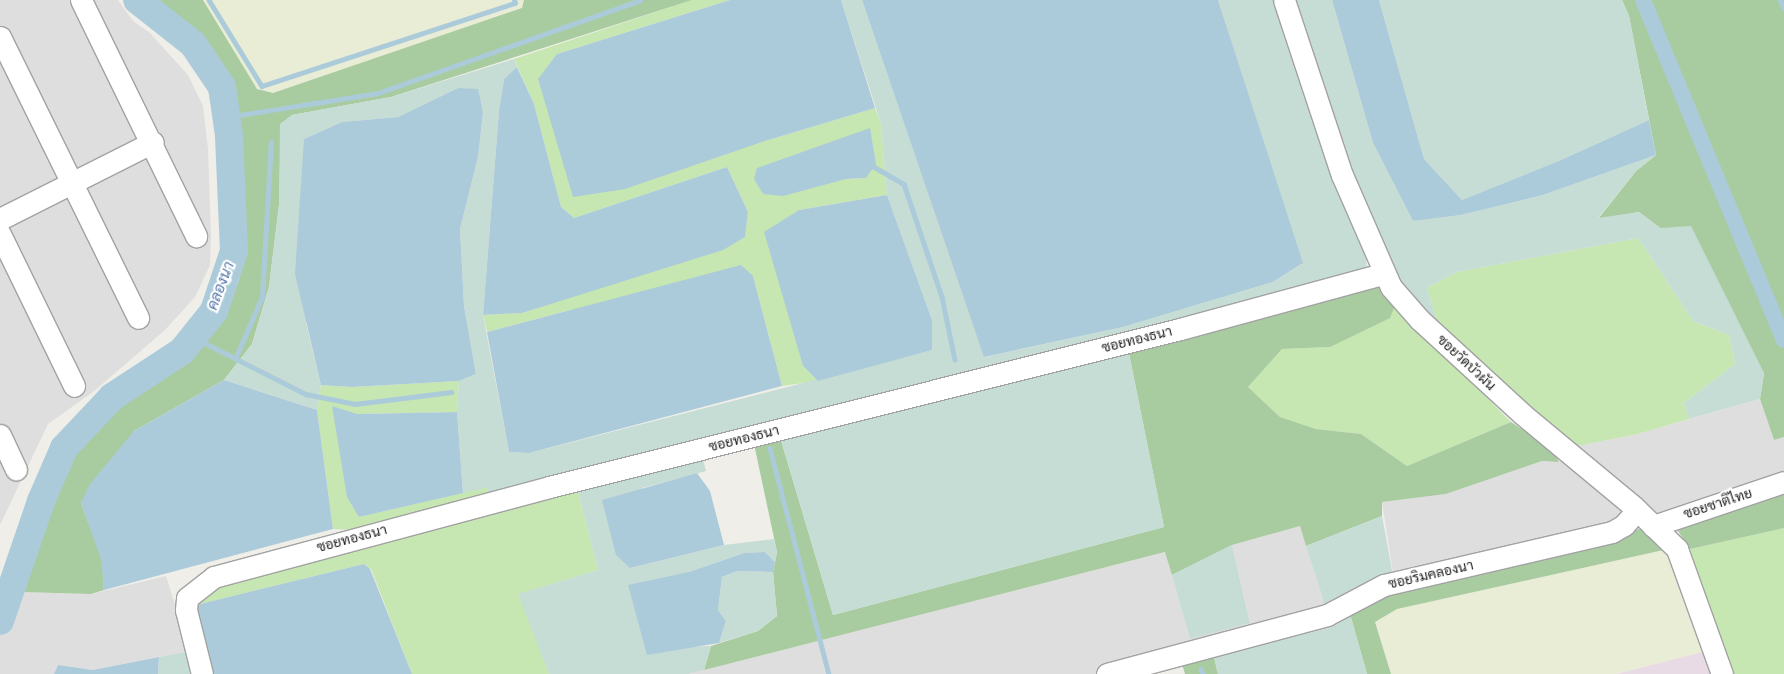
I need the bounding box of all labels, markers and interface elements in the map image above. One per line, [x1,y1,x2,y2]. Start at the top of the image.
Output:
water label: คลองนา [204,259,238,313]
street label: ซอยทองธนา [1100,323,1174,357]
street label: ซอยวัดบัวผัน [1433,332,1499,394]
street label: ซอยทองธนา [707,422,781,456]
street label: ซอยชาติไทย [1682,485,1754,523]
street label: ซอยทองธนา [315,522,389,556]
street label: ซอยริมคลองนา [1387,557,1475,593]

